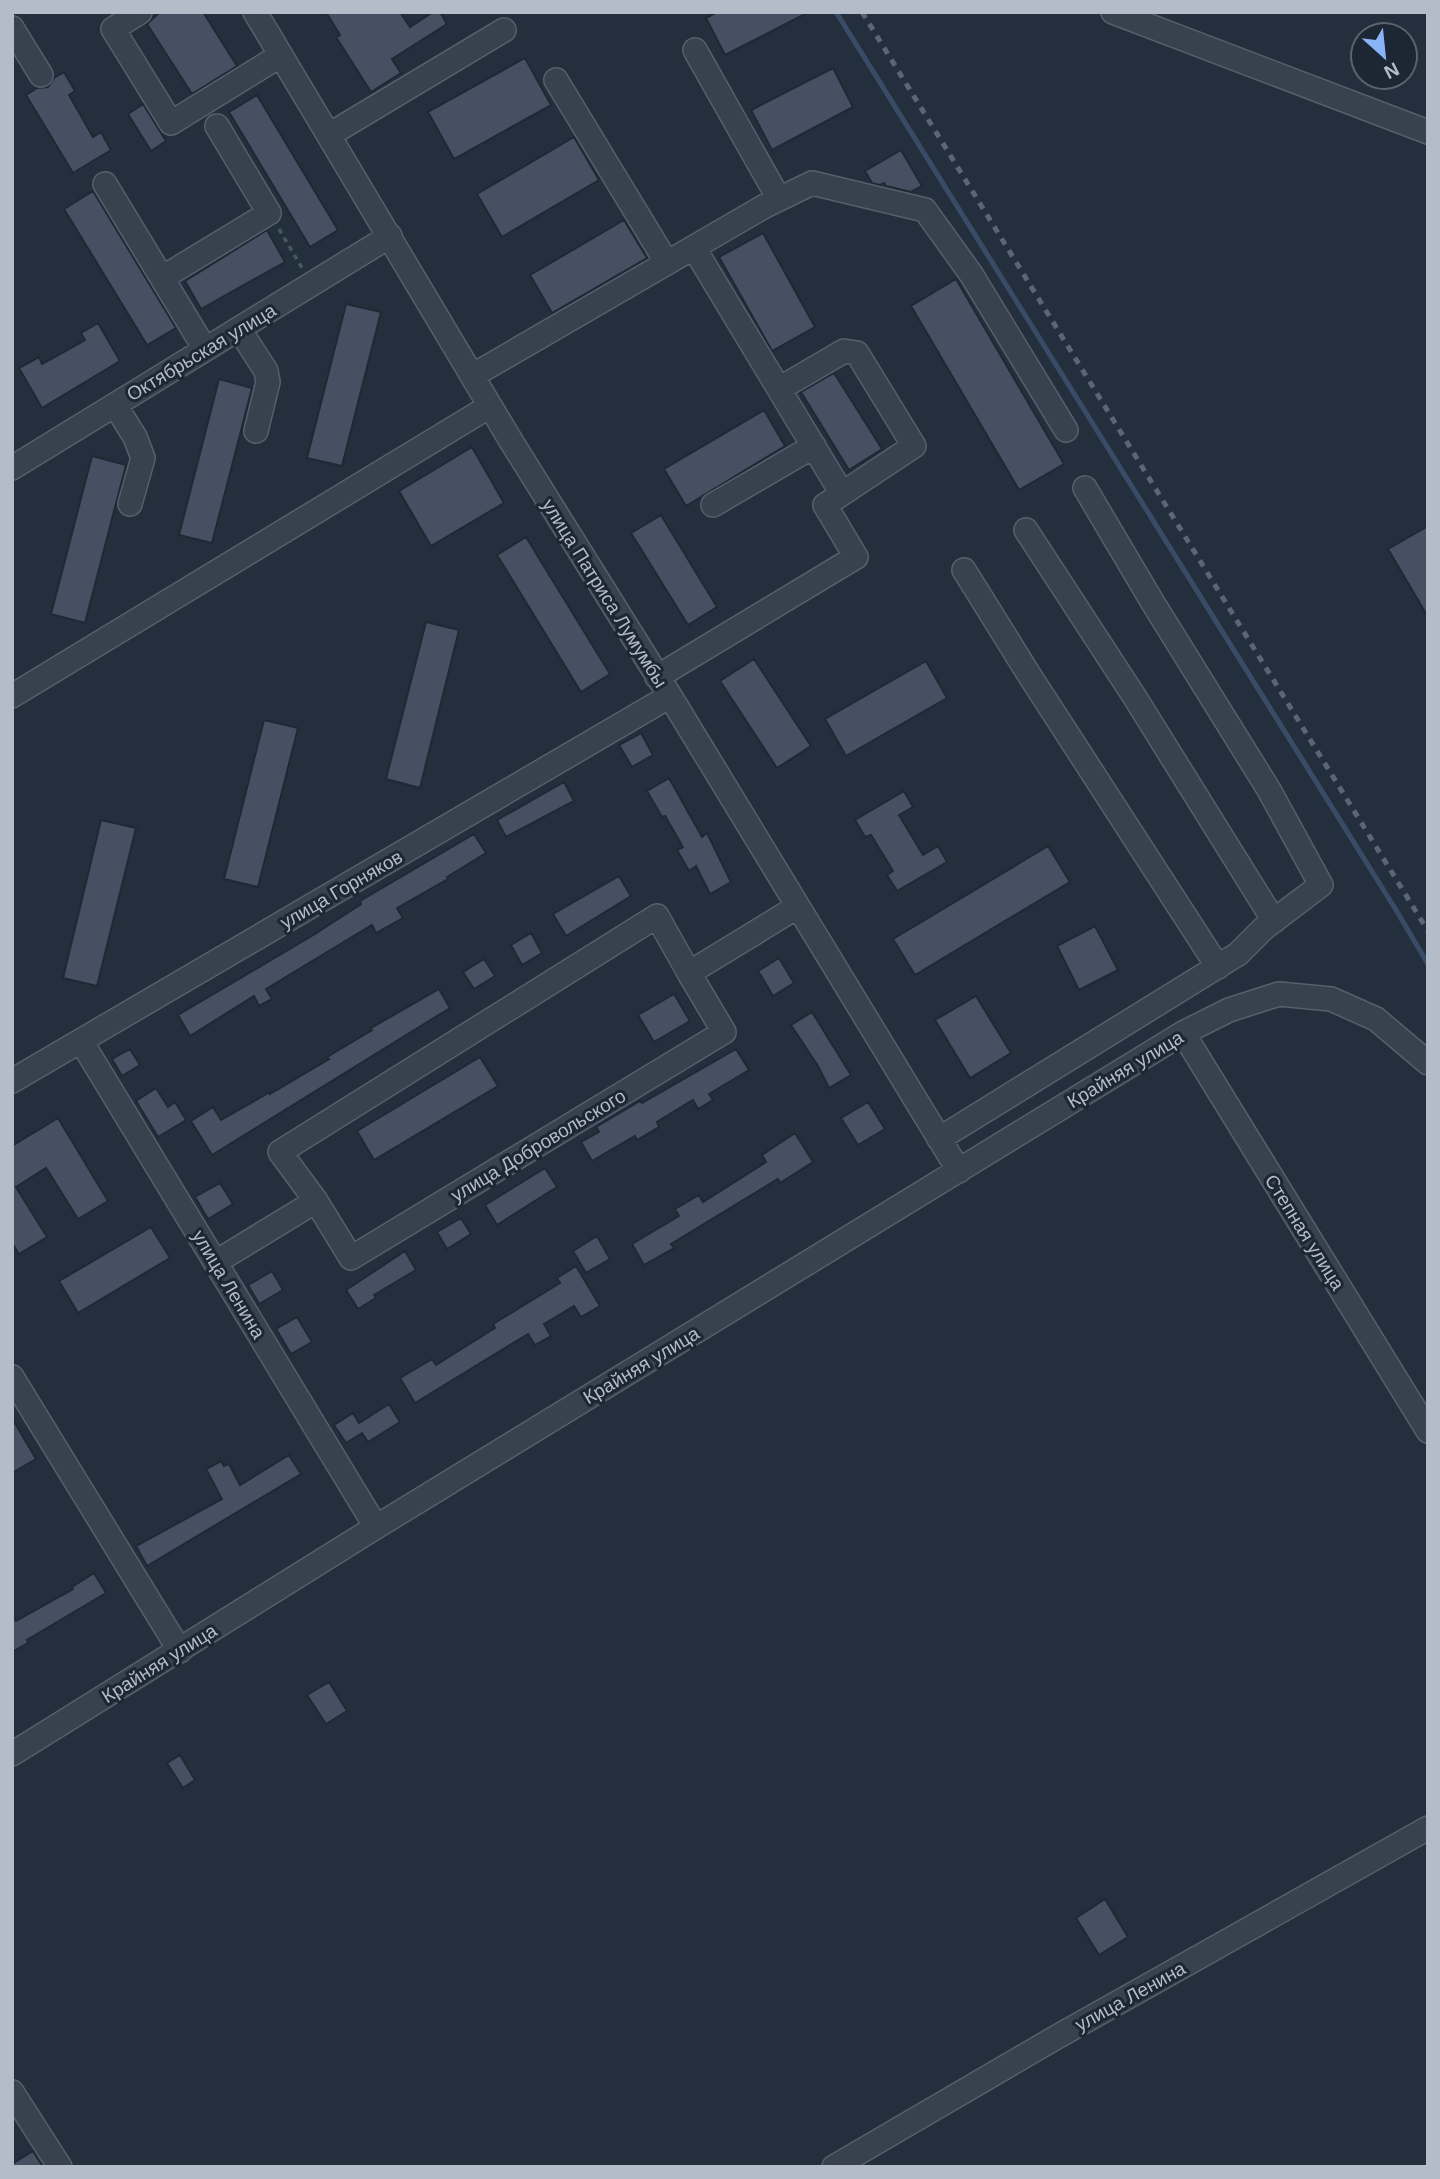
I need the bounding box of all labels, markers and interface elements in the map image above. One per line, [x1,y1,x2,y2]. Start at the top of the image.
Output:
north arrow [1349,21,1419,91]
text: N [1381,58,1402,83]
street label: Октябрьская улица [123,299,280,405]
street label: улица Патриса Лумумбы [538,495,671,691]
street label: улица Горняков [276,846,406,933]
street label: Крайняя улица [1064,1026,1187,1112]
street label: улица Добровольского [447,1085,629,1206]
street label: Степная улица [1261,1171,1349,1294]
street label: улица Ленина [188,1226,269,1343]
street label: Крайняя улица [580,1322,703,1408]
street label: Крайняя улица [98,1619,221,1707]
street label: улица Ленина [1071,1957,1189,2035]

